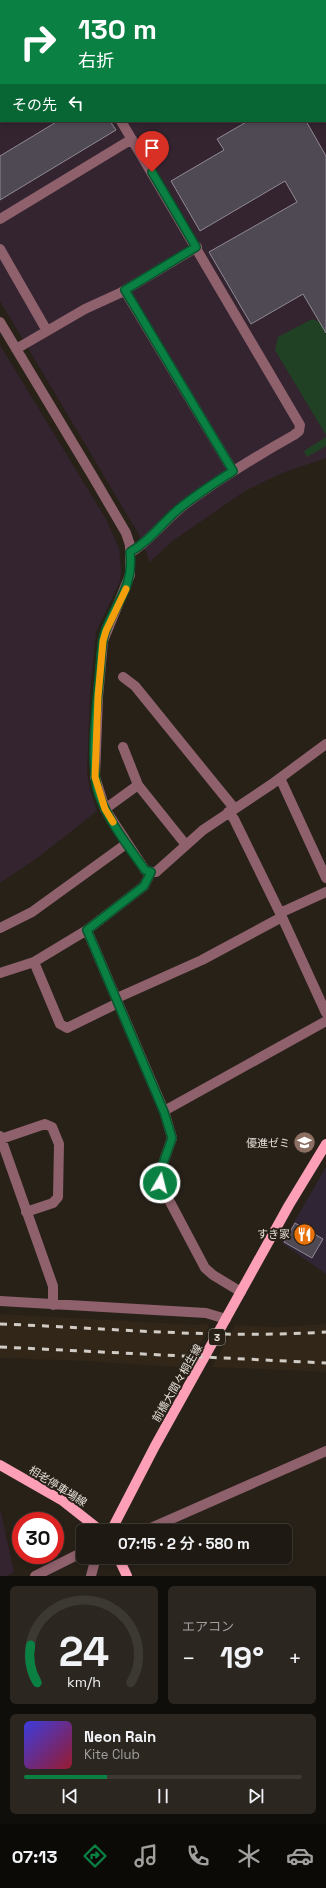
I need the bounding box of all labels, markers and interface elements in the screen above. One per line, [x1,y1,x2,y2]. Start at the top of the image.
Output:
text: 130 m [78,11,157,47]
icon: right [12,16,64,68]
text: 右折 [78,49,114,72]
icon: left [65,92,87,114]
text: その先 [12,95,57,114]
pin [135,131,169,172]
icon: arrive [141,137,163,159]
school or university icon: 優進ゼミ [292,1130,318,1156]
place label: 優進ゼミ [246,1136,290,1150]
position arrow [139,1162,181,1204]
restaurant icon: すき家 [292,1221,318,1247]
place label: すき家 [257,1227,290,1241]
road number: 3 [209,1329,225,1345]
street label: 前橋大間々桐生線 [149,1341,205,1425]
street label: 相老停車場線 [26,1463,90,1509]
speed limit sign: 30 [12,1512,64,1564]
text: 07:15 · 2 分 · 580 m [118,1534,250,1553]
text: エアコン [182,1618,234,1635]
text: 24 [59,1625,109,1678]
text: 19° [220,1638,264,1677]
text: − [182,1644,196,1672]
text: + [288,1644,302,1672]
text: km/h [67,1673,101,1691]
text: Neon Rain [84,1727,156,1746]
text: Kite Club [84,1746,140,1763]
icon: previous [59,1785,81,1807]
icon: pause [152,1785,174,1807]
icon: next [245,1785,267,1807]
icon: directions [81,1842,109,1870]
icon: music [132,1842,160,1870]
icon: phone [184,1842,212,1870]
icon: climate [235,1842,263,1870]
icon: car [286,1842,314,1870]
text: 07:13 [12,1845,57,1868]

